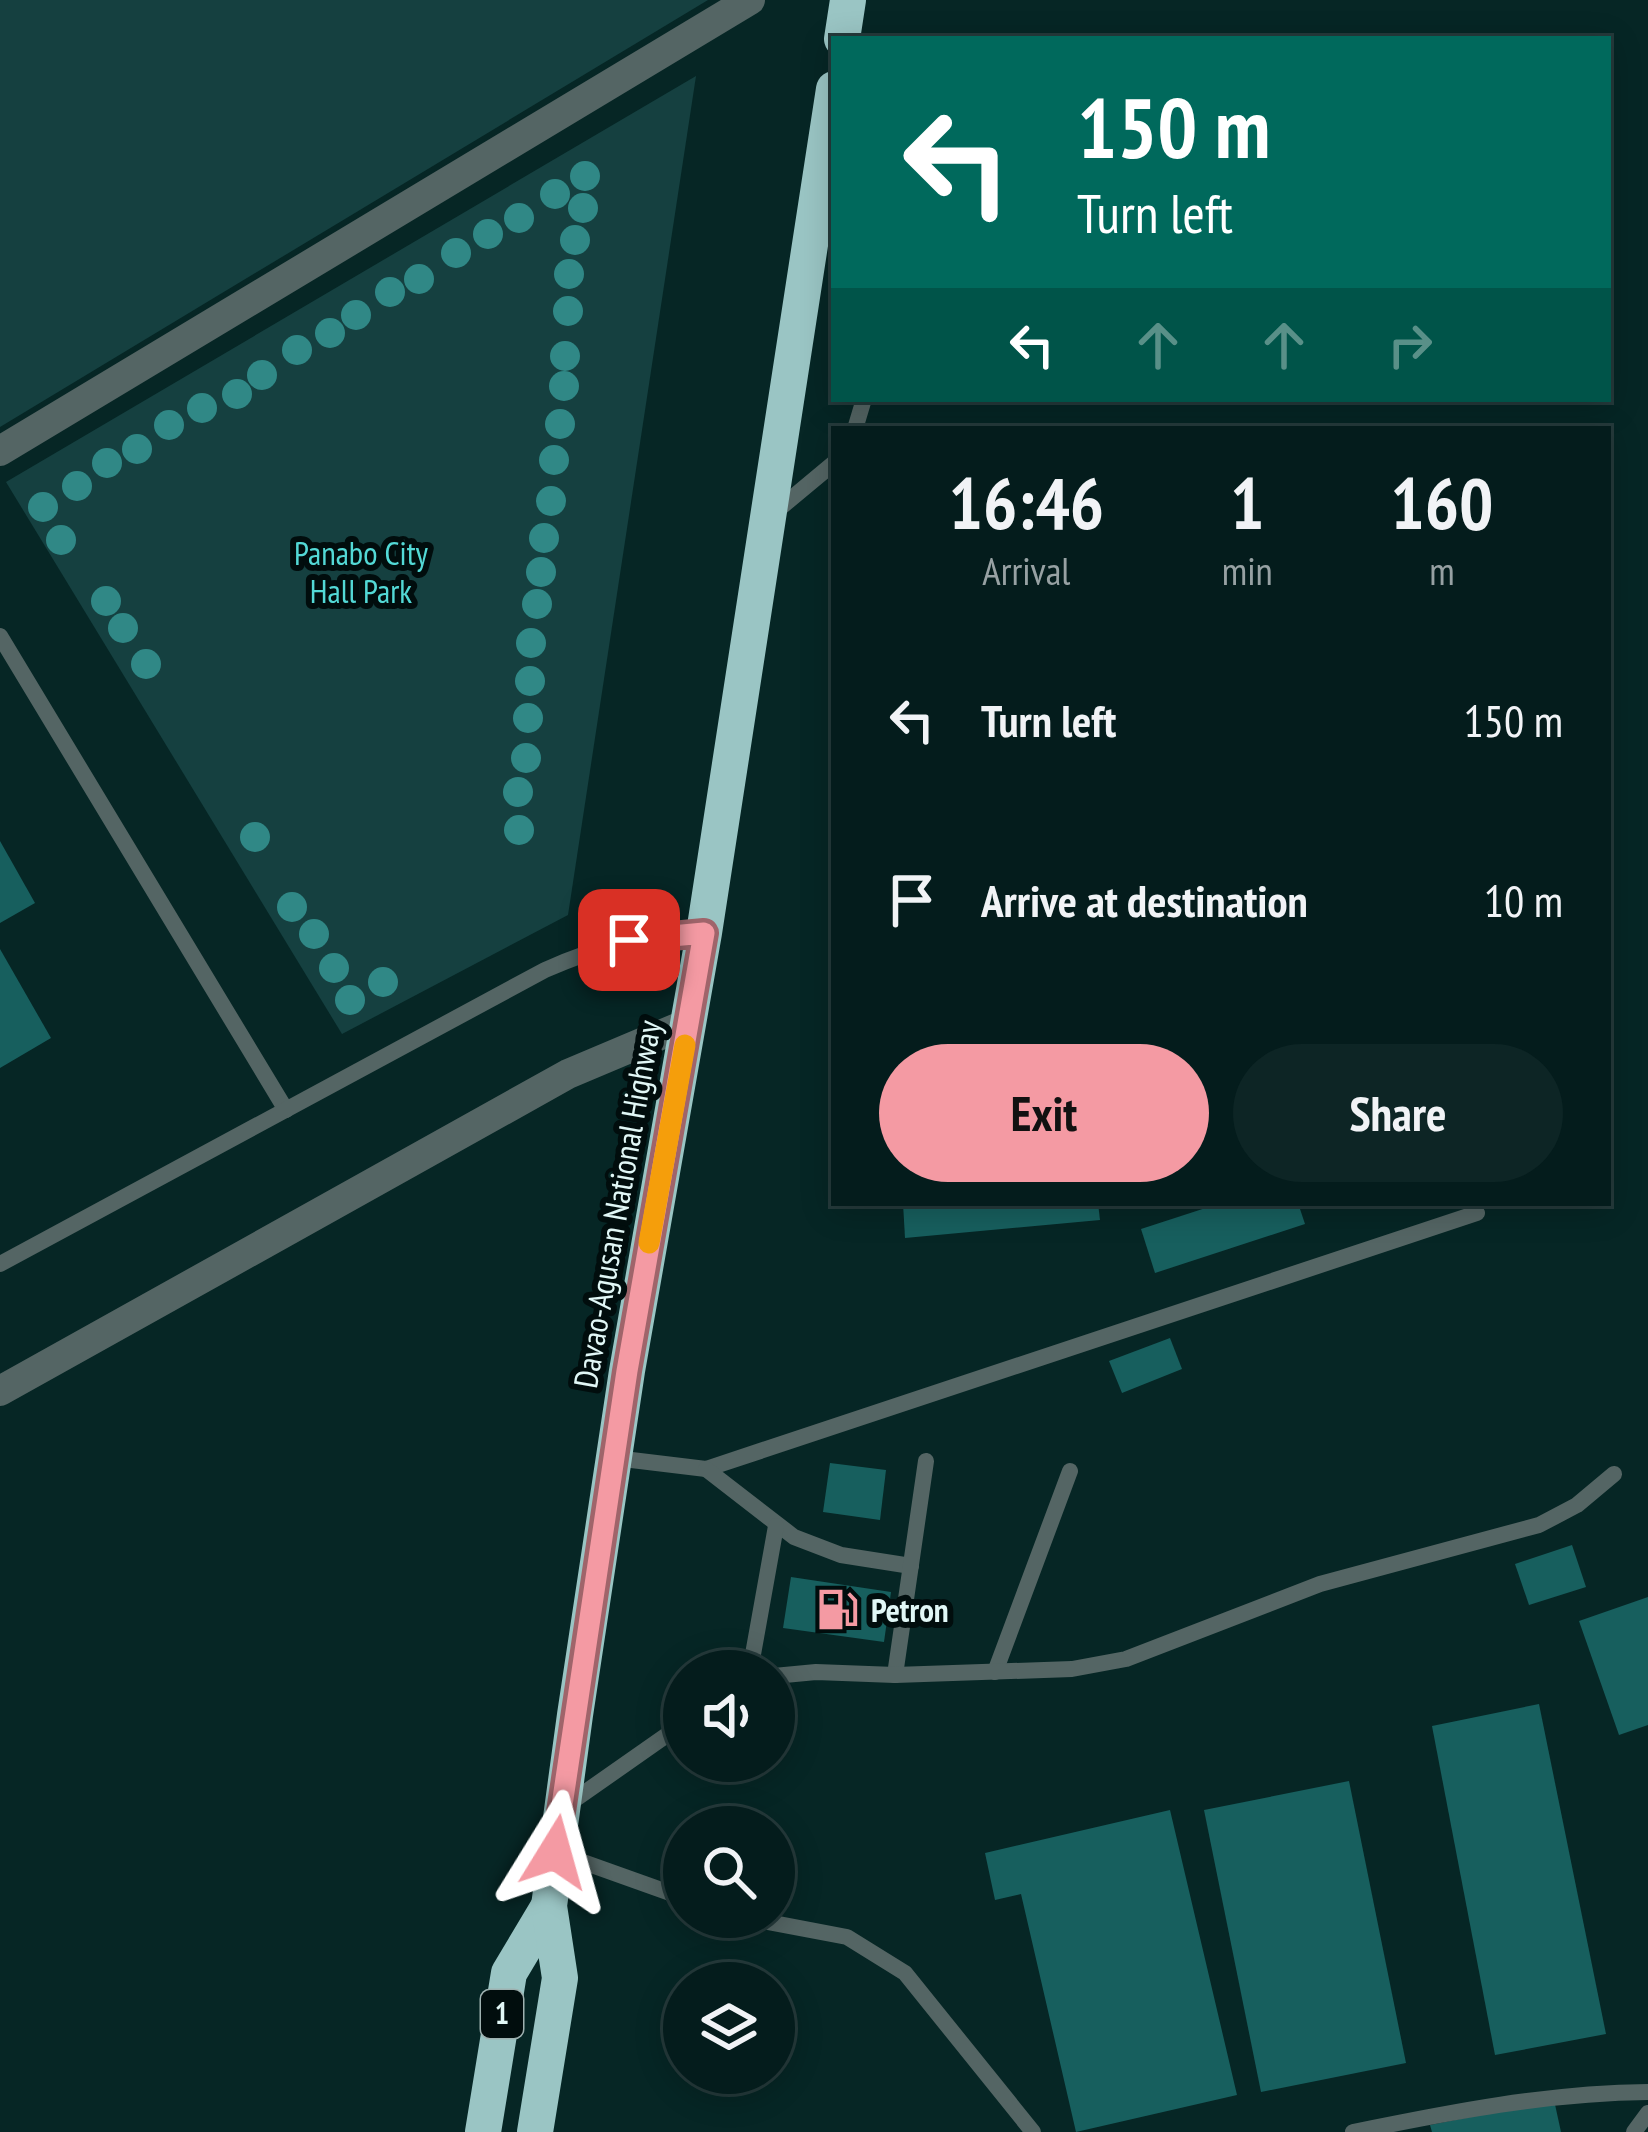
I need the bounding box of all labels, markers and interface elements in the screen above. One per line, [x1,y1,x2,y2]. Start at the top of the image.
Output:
text: 150 m [1077,72,1270,181]
icon: left [879,84,1035,240]
text: Turn left [1077,178,1233,248]
icon: left [999,312,1065,378]
icon: ahead [1125,312,1191,378]
icon: ahead [1251,312,1317,378]
icon: right [1377,312,1443,378]
text: 16:46 [949,456,1104,549]
text: 1 [1230,456,1264,549]
text: 160 [1390,456,1493,549]
park label: Panabo City Hall Park [294,531,429,612]
text: Arrival [982,545,1070,596]
text: min [1222,545,1273,596]
text: m [1429,545,1455,596]
icon: left [879,687,945,753]
text: Turn left [981,691,1116,749]
text: 150 m [1463,691,1563,749]
icon: arrive [879,867,945,933]
text: Arrive at destination [981,871,1308,929]
text: 10 m [1484,871,1563,929]
pin [578,889,680,991]
icon: arrive [596,907,662,973]
street label: Davao-Agusan National Highway [563,1016,670,1391]
button: Exit [879,1044,1209,1182]
button: Share [1233,1044,1563,1182]
fuel station icon: Petron [814,1587,860,1633]
place label: Petron [871,1588,949,1631]
map controls [663,1650,795,2094]
button: sound [663,1650,795,1782]
position arrow [492,1789,618,1915]
button: search [663,1806,795,1938]
button: layers [663,1962,795,2094]
road number: 1 [481,1990,523,2038]

